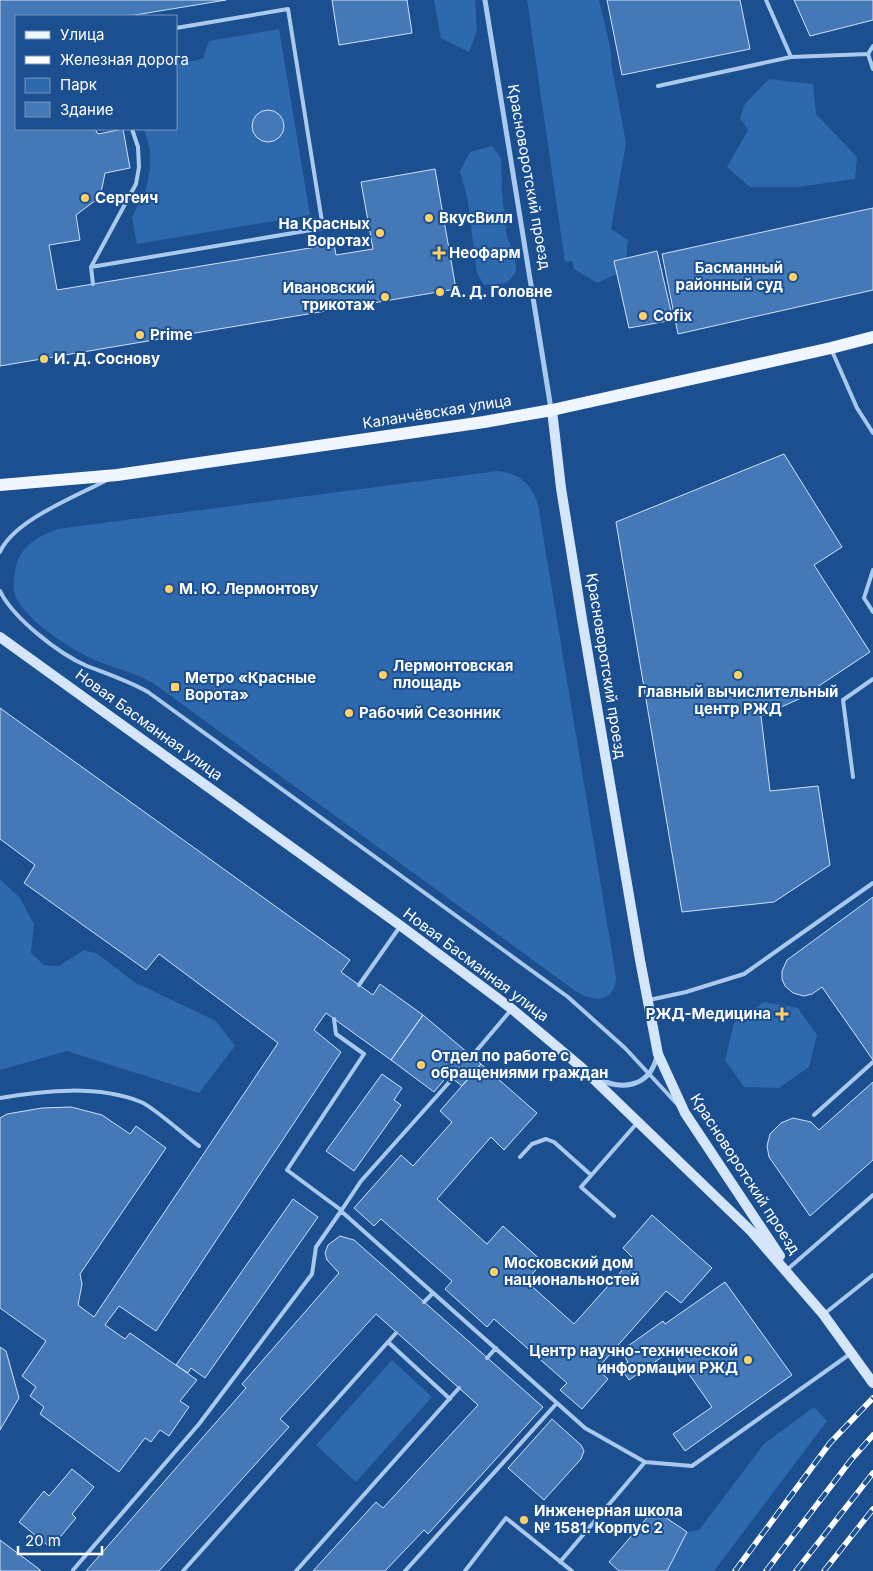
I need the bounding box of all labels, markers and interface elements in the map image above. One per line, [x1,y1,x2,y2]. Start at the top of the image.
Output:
legend [15,15,178,130]
text: Улица [60,25,104,44]
text: Железная дорога [60,50,189,69]
text: Парк [60,75,97,94]
street label: Красноворотский проезд [504,83,555,271]
text: Здание [60,100,114,119]
place label: Сергеич [95,188,158,207]
marker: Сергеич [79,192,91,204]
place label: ВкусВилл [439,208,513,227]
marker: ВкусВилл [423,212,435,224]
place label: На Красных Воротах [278,214,370,250]
marker: На Красных Воротах [374,227,386,239]
place label: Неофарм [449,243,521,262]
marker: Неофарм [433,247,445,259]
place label: Басманный районный суд [676,258,783,294]
marker: Басманный районный суд [787,271,799,283]
place label: Ивановский трикотаж [283,278,375,314]
place label: А. Д. Головне [450,282,552,301]
marker: А. Д. Головне [434,286,446,298]
marker: Ивановский трикотаж [379,291,391,303]
place label: Cofix [653,306,692,325]
marker: Cofix [637,310,649,322]
place label: Prime [150,325,193,344]
marker: Prime [134,329,146,341]
place label: И. Д. Соснову [54,349,160,368]
marker: И. Д. Соснову [38,353,50,365]
street label: Каланчёвская улица [361,390,513,433]
street label: Красноворотский проезд [582,572,631,760]
place label: М. Ю. Лермонтову [179,579,319,598]
marker: М. Ю. Лермонтову [163,583,175,595]
place label: Лермонтовская площадь [393,656,513,692]
street label: Новая Басманная улица [72,665,227,784]
place label: Метро «Красные Ворота» [185,668,316,704]
marker: Лермонтовская площадь [377,669,389,681]
marker: Главный вычислительный центр РЖД [732,669,744,681]
marker: Метро «Красные Ворота» [169,681,181,693]
place label: Главный вычислительный центр РЖД [638,682,838,718]
place label: Рабочий Сезонник [359,703,501,722]
marker: Рабочий Сезонник [343,707,355,719]
street label: Новая Басманная улица [400,904,553,1026]
place label: РЖД-Медицина [646,1004,771,1023]
marker: РЖД-Медицина [775,1007,789,1021]
place label: Отдел по работе с обращениями граждан [431,1046,608,1082]
marker: Отдел по работе с обращениями граждан [415,1059,427,1071]
street label: Красноворотский проезд [686,1090,805,1258]
place label: Московский дом национальностей [504,1253,639,1289]
marker: Московский дом национальностей [488,1266,500,1278]
place label: Центр научно-технической информации РЖД [529,1341,738,1377]
marker: Центр научно-технической информации РЖД [742,1354,754,1366]
place label: Инженерная школа № 1581. Корпус 2 [534,1501,683,1537]
marker: Инженерная школа № 1581. Корпус 2 [518,1514,530,1526]
scale bar [18,1524,101,1556]
text: 20 m [25,1531,61,1550]

